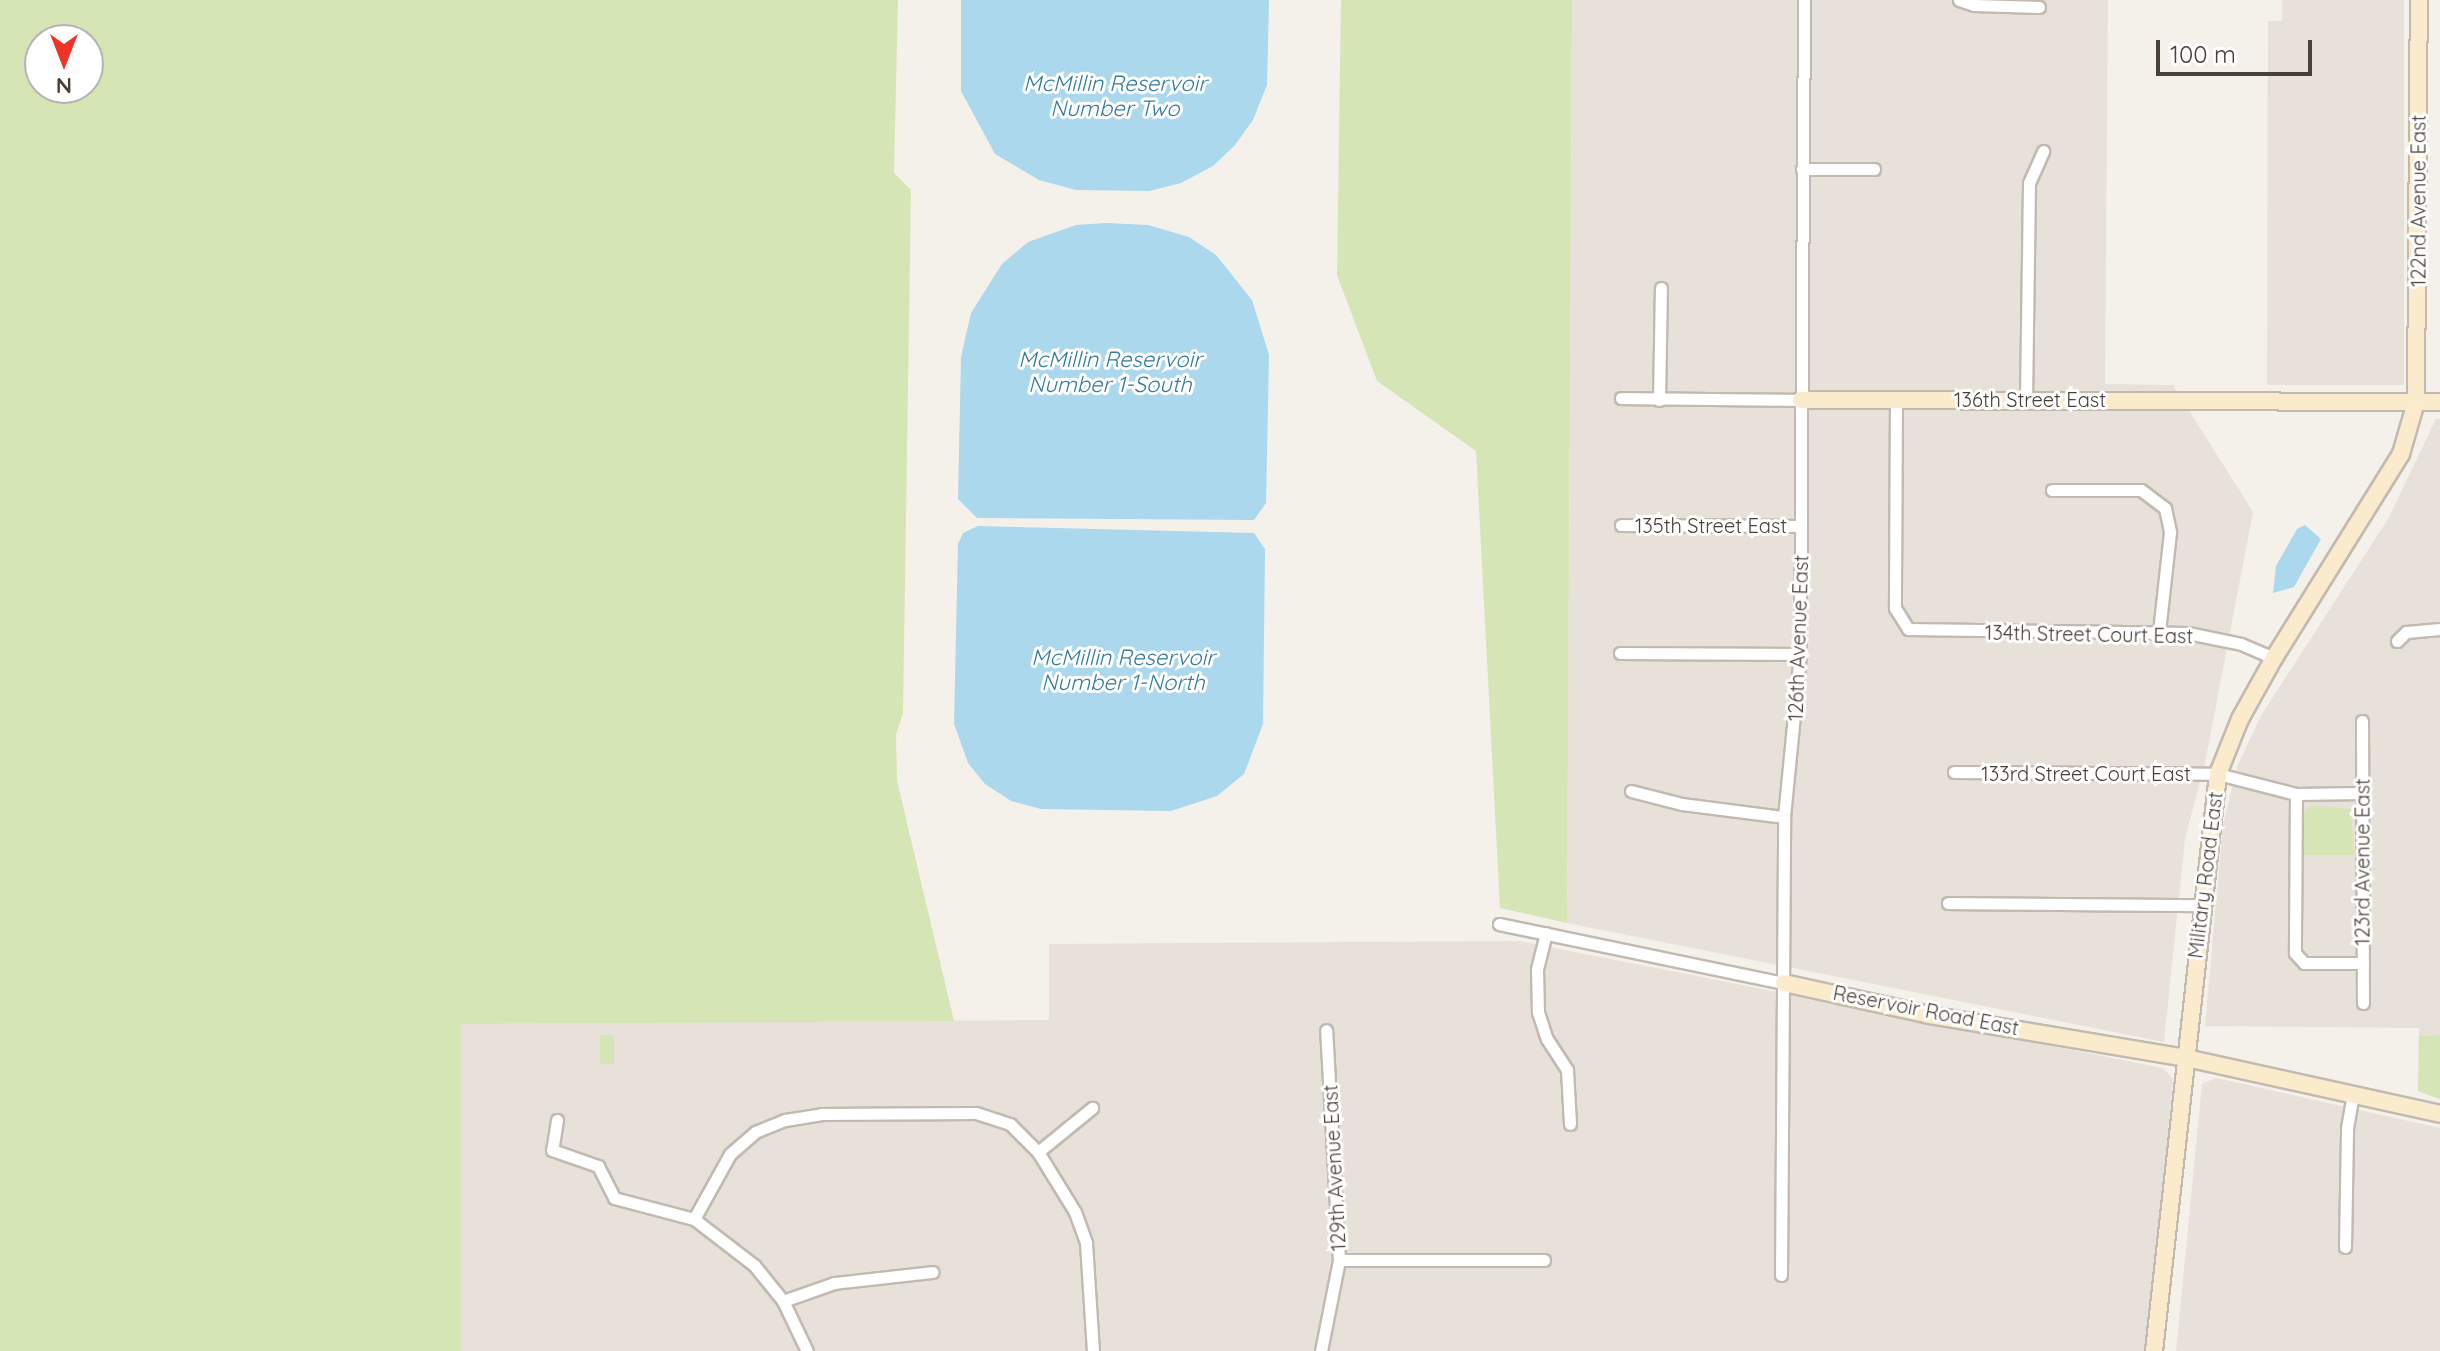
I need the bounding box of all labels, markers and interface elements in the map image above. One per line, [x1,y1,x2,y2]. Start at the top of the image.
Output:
north arrow [24,24,104,104]
scale bar [2160,24,2316,74]
text: 100 m [2170,39,2236,69]
water label: McMillin Reservoir Number Two [1023,70,1207,122]
text: N [56,72,72,100]
street label: 122nd Avenue East [2406,115,2430,287]
water label: McMillin Reservoir Number 1-South [1018,346,1202,398]
street label: 136th Street East [1954,387,2106,411]
street label: 135th Street East [1635,513,1787,537]
street label: 126th Avenue East [1783,554,1813,722]
street label: 134th Street Court East [1985,620,2193,648]
water label: McMillin Reservoir Number 1-North [1031,644,1215,696]
street label: 133rd Street Court East [1981,761,2191,785]
street label: 123rd Avenue East [2350,778,2374,946]
street label: Military Road East [2183,790,2227,960]
street label: Reservoir Road East [1831,980,2021,1040]
street label: 129th Avenue East [1318,1084,1350,1252]

